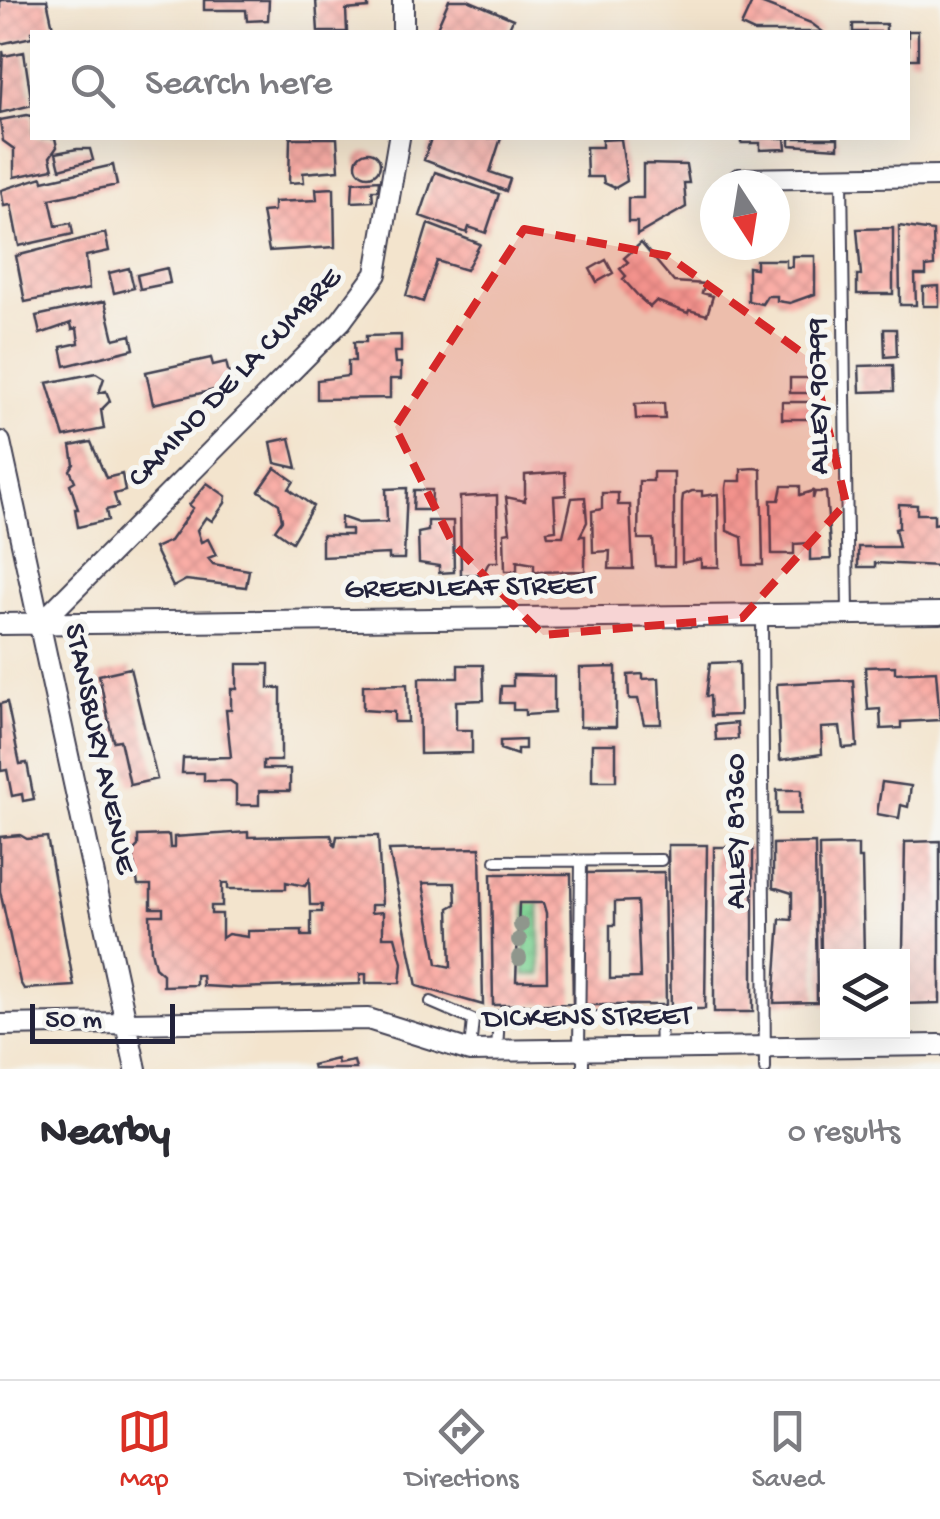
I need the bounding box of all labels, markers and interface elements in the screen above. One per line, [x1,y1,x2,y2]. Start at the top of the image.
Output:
search box [30,30,910,140]
icon: search [65,58,120,113]
text: Search here [145,63,332,107]
north arrow [700,170,790,260]
street label: CAMINO DE LA CUMBRE [122,261,351,496]
street label: ALLEY 90799 [801,317,839,475]
street label: GREENLEAF STREET [344,569,598,609]
street label: STANSBURY AVENUE [54,621,142,878]
street label: ALLEY 81360 [721,753,756,909]
map controls [820,949,910,1039]
button: layers [820,949,910,1039]
scale bar [30,999,175,1044]
street label: DICKENS STREET [480,1000,693,1038]
text: 50 m [45,1005,102,1038]
text: Nearby [40,1110,170,1159]
text: 0 results [788,1115,900,1153]
tab: Map [117,1404,172,1497]
tab: Directions [405,1404,519,1497]
tab: Saved [752,1404,823,1497]

